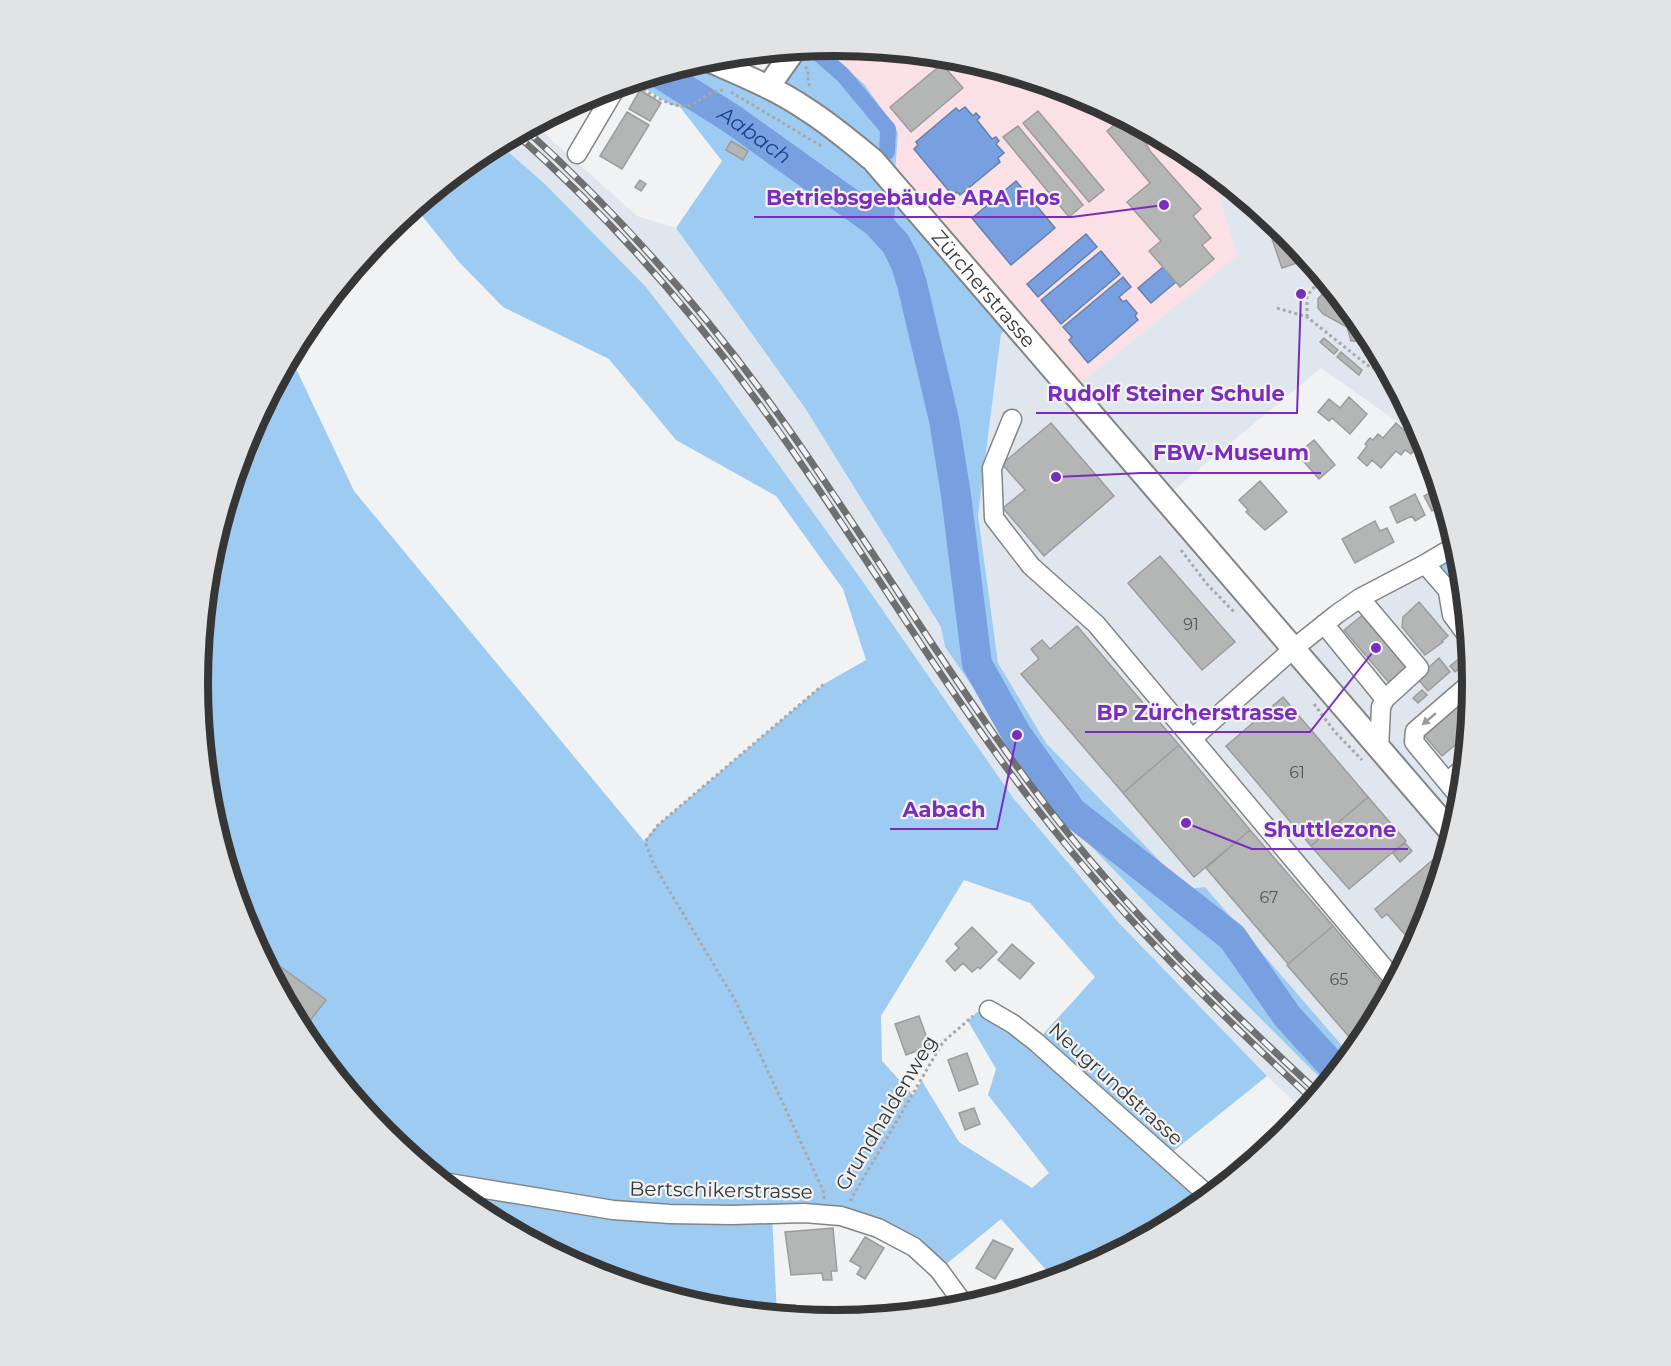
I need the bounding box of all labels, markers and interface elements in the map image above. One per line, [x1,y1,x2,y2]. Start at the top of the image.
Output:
water label: Aabach [712,99,796,169]
callout: Betriebsgebäude ARA Flos [754,178,1072,217]
text: Betriebsgebäude ARA Flos [766,185,1060,210]
street label: Zürcherstrasse [927,225,1041,352]
callout: Rudolf Steiner Schule [1036,374,1297,413]
text: Rudolf Steiner Schule [1047,381,1285,406]
callout: FBW-Museum [1141,434,1321,473]
text: FBW-Museum [1153,440,1309,465]
house number: 91 [1183,615,1199,634]
callout: BP Zürcherstrasse [1085,693,1310,732]
text: BP Zürcherstrasse [1097,700,1297,725]
one-way arrow [1422,712,1437,725]
house number: 61 [1289,763,1305,782]
callout: Aabach [890,790,997,829]
text: Aabach [901,797,986,822]
callout: Shuttlezone [1252,810,1408,849]
text: Shuttlezone [1264,817,1396,842]
house number: 67 [1259,888,1279,907]
house number: 65 [1330,970,1348,989]
street label: Neugrundstrasse [1044,1017,1188,1151]
street label: Grundhaldenweg [830,1031,942,1195]
street label: Bertschikerstrasse [629,1176,813,1204]

